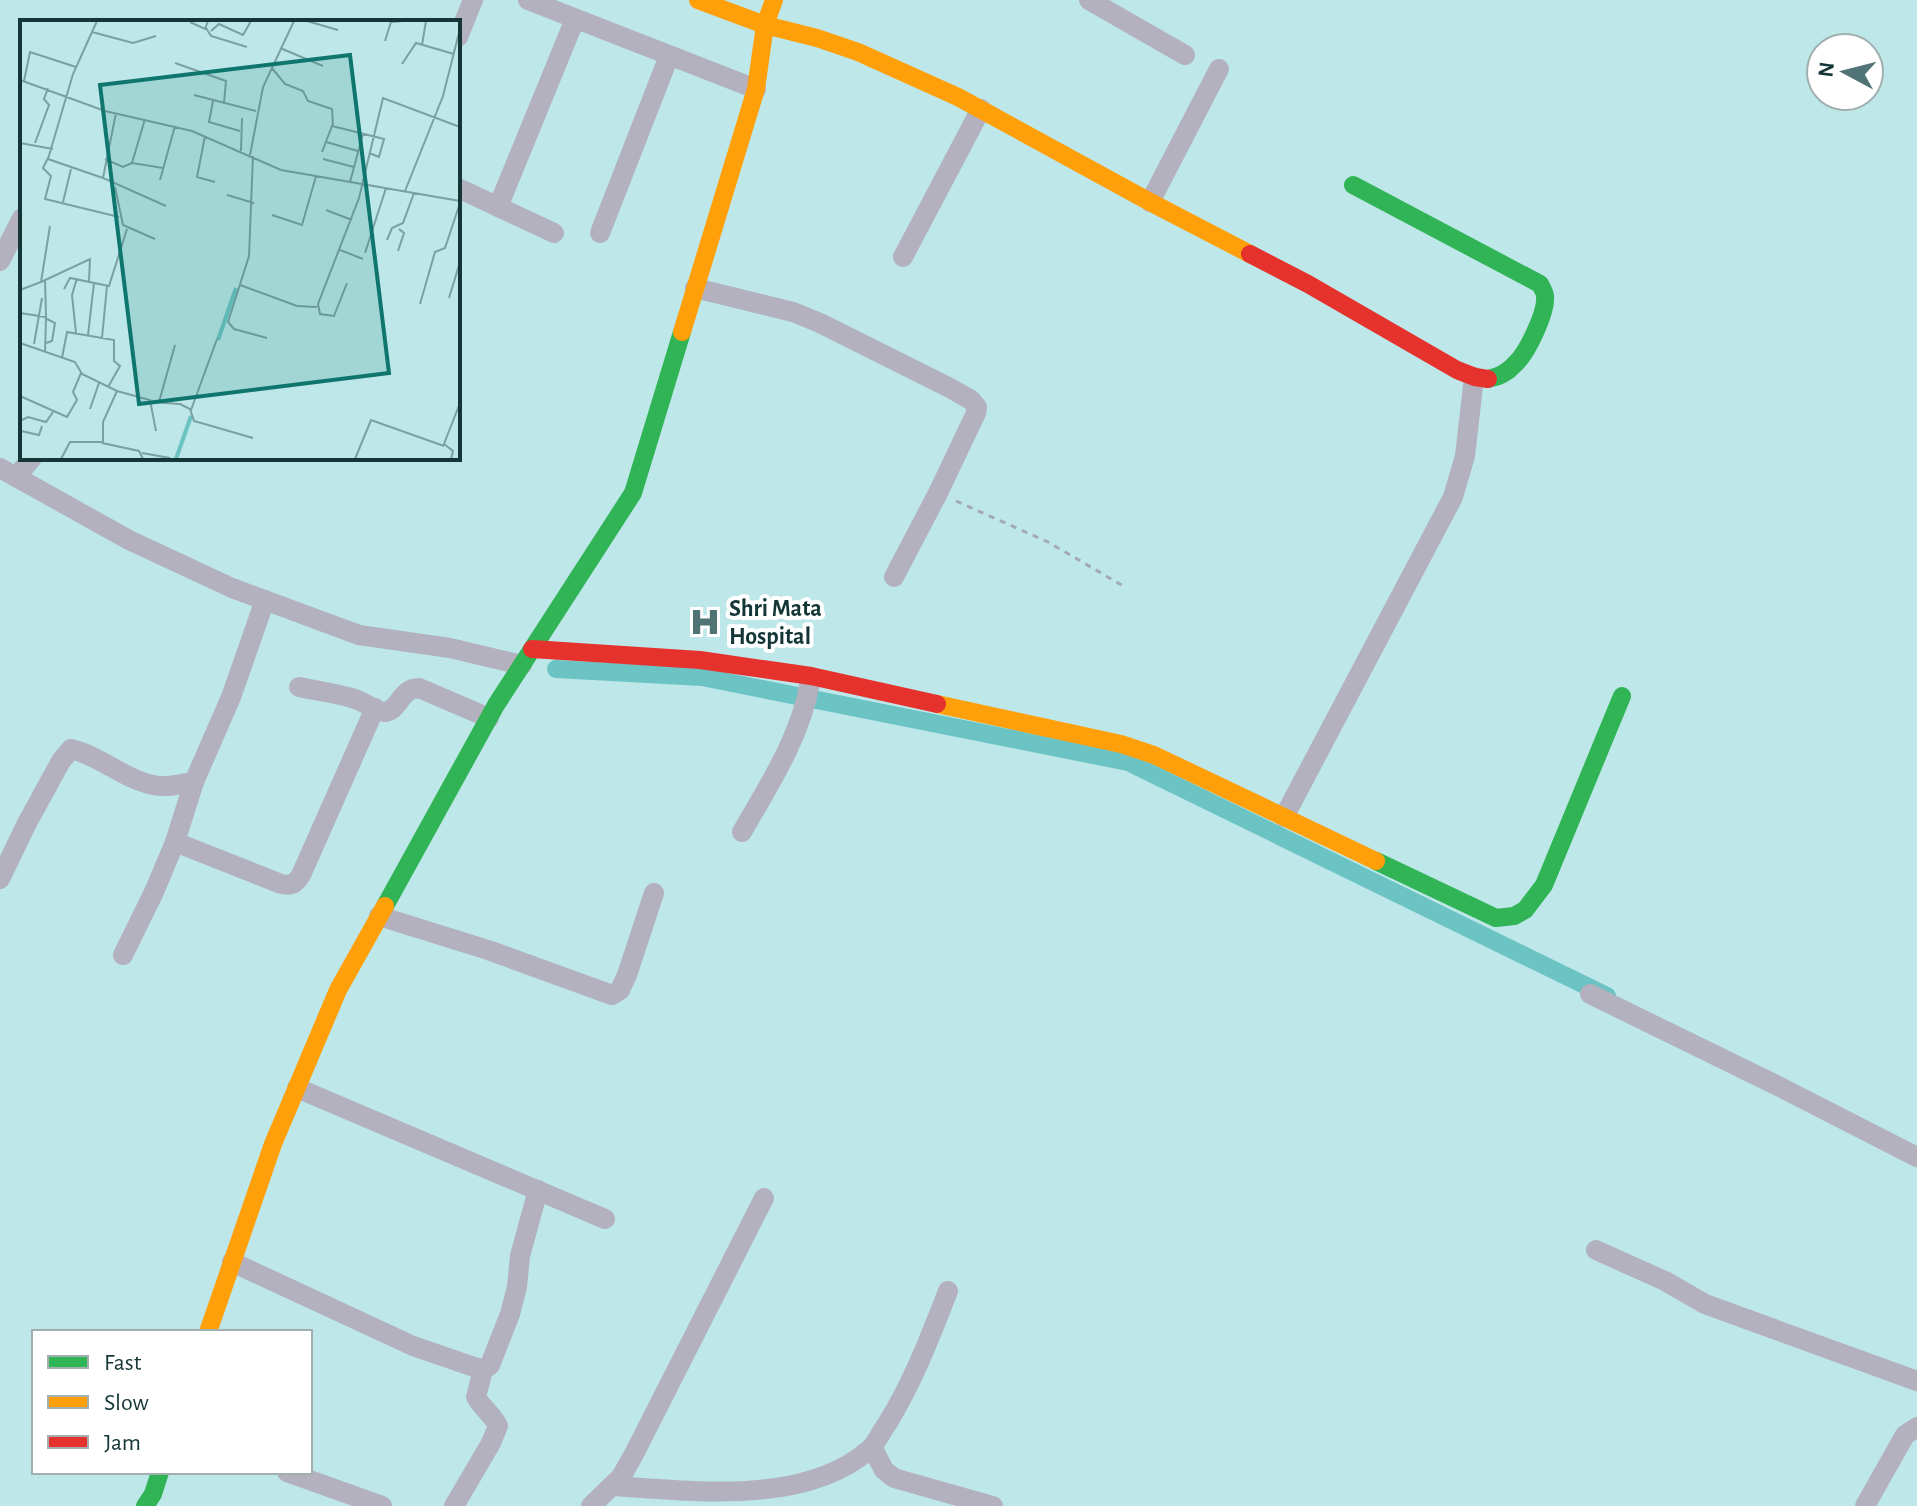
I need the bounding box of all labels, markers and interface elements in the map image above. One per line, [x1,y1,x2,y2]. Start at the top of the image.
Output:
inset map [20,20,460,460]
north arrow [1805,32,1885,112]
text: N [1814,61,1838,79]
place label: Shri Mata Hospital [729,597,822,649]
hospital icon: Shri Mata Hospital [688,605,722,639]
legend [32,1330,312,1474]
text: Fast [104,1351,142,1375]
text: Slow [104,1391,149,1415]
text: Jam [104,1431,141,1455]

